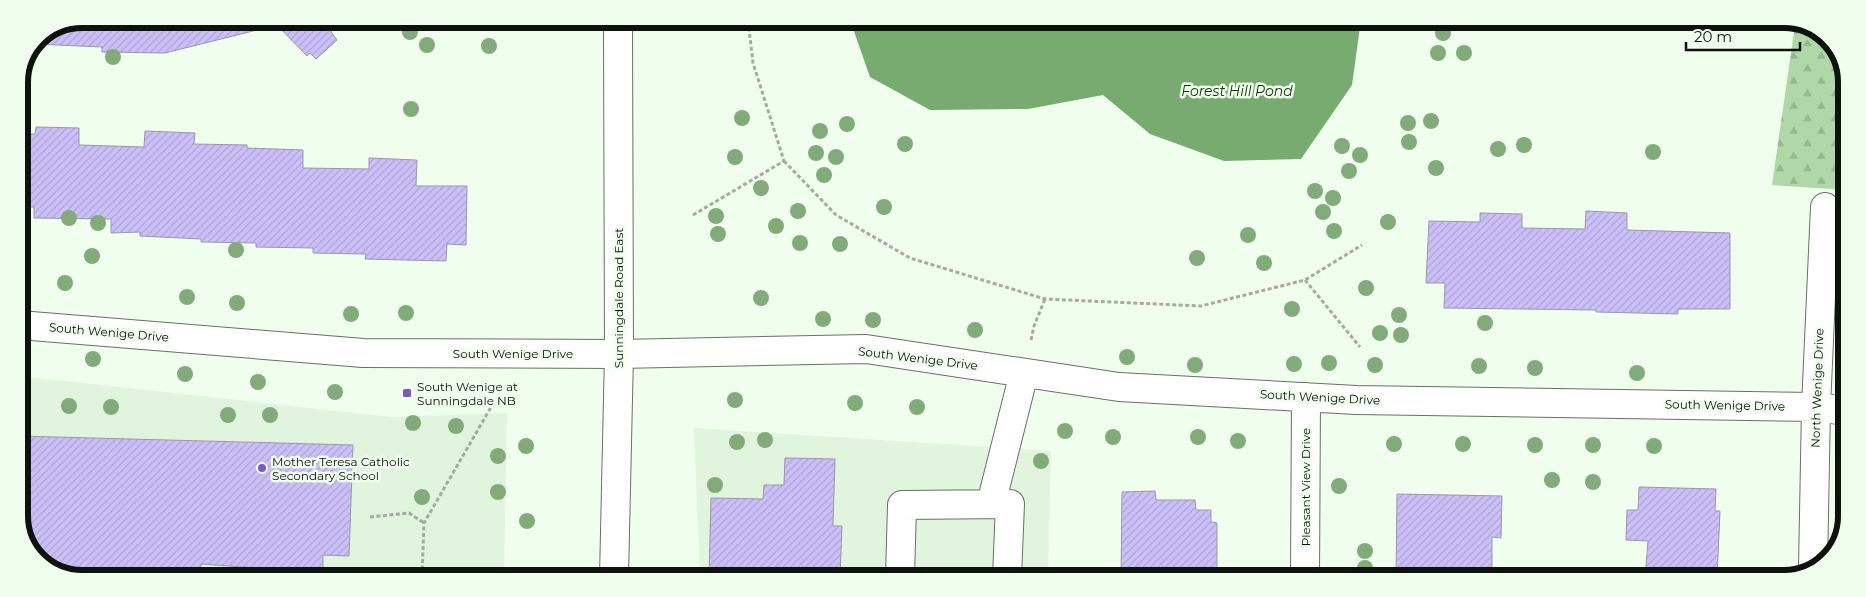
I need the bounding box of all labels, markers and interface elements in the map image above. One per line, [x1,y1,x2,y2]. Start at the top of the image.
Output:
scale bar [1686,20,1800,52]
text: 20 m [1694,27,1732,46]
water label: Forest Hill Pond [1181,82,1293,100]
street label: Sunningdale Road East [611,228,626,368]
street label: South Wenige Drive [48,319,170,345]
street label: North Wenige Drive [1807,328,1827,448]
street label: South Wenige Drive [857,343,979,373]
street label: South Wenige Drive [453,346,573,361]
place label: South Wenige at Sunningdale NB [417,379,518,408]
street label: South Wenige Drive [1259,386,1381,408]
marker: South Wenige at Sunningdale NB [401,387,413,399]
street label: South Wenige Drive [1665,396,1785,414]
street label: Pleasant View Drive [1298,428,1313,546]
place label: Mother Teresa Catholic Secondary School [272,454,410,483]
marker: Mother Teresa Catholic Secondary School [256,462,268,474]

